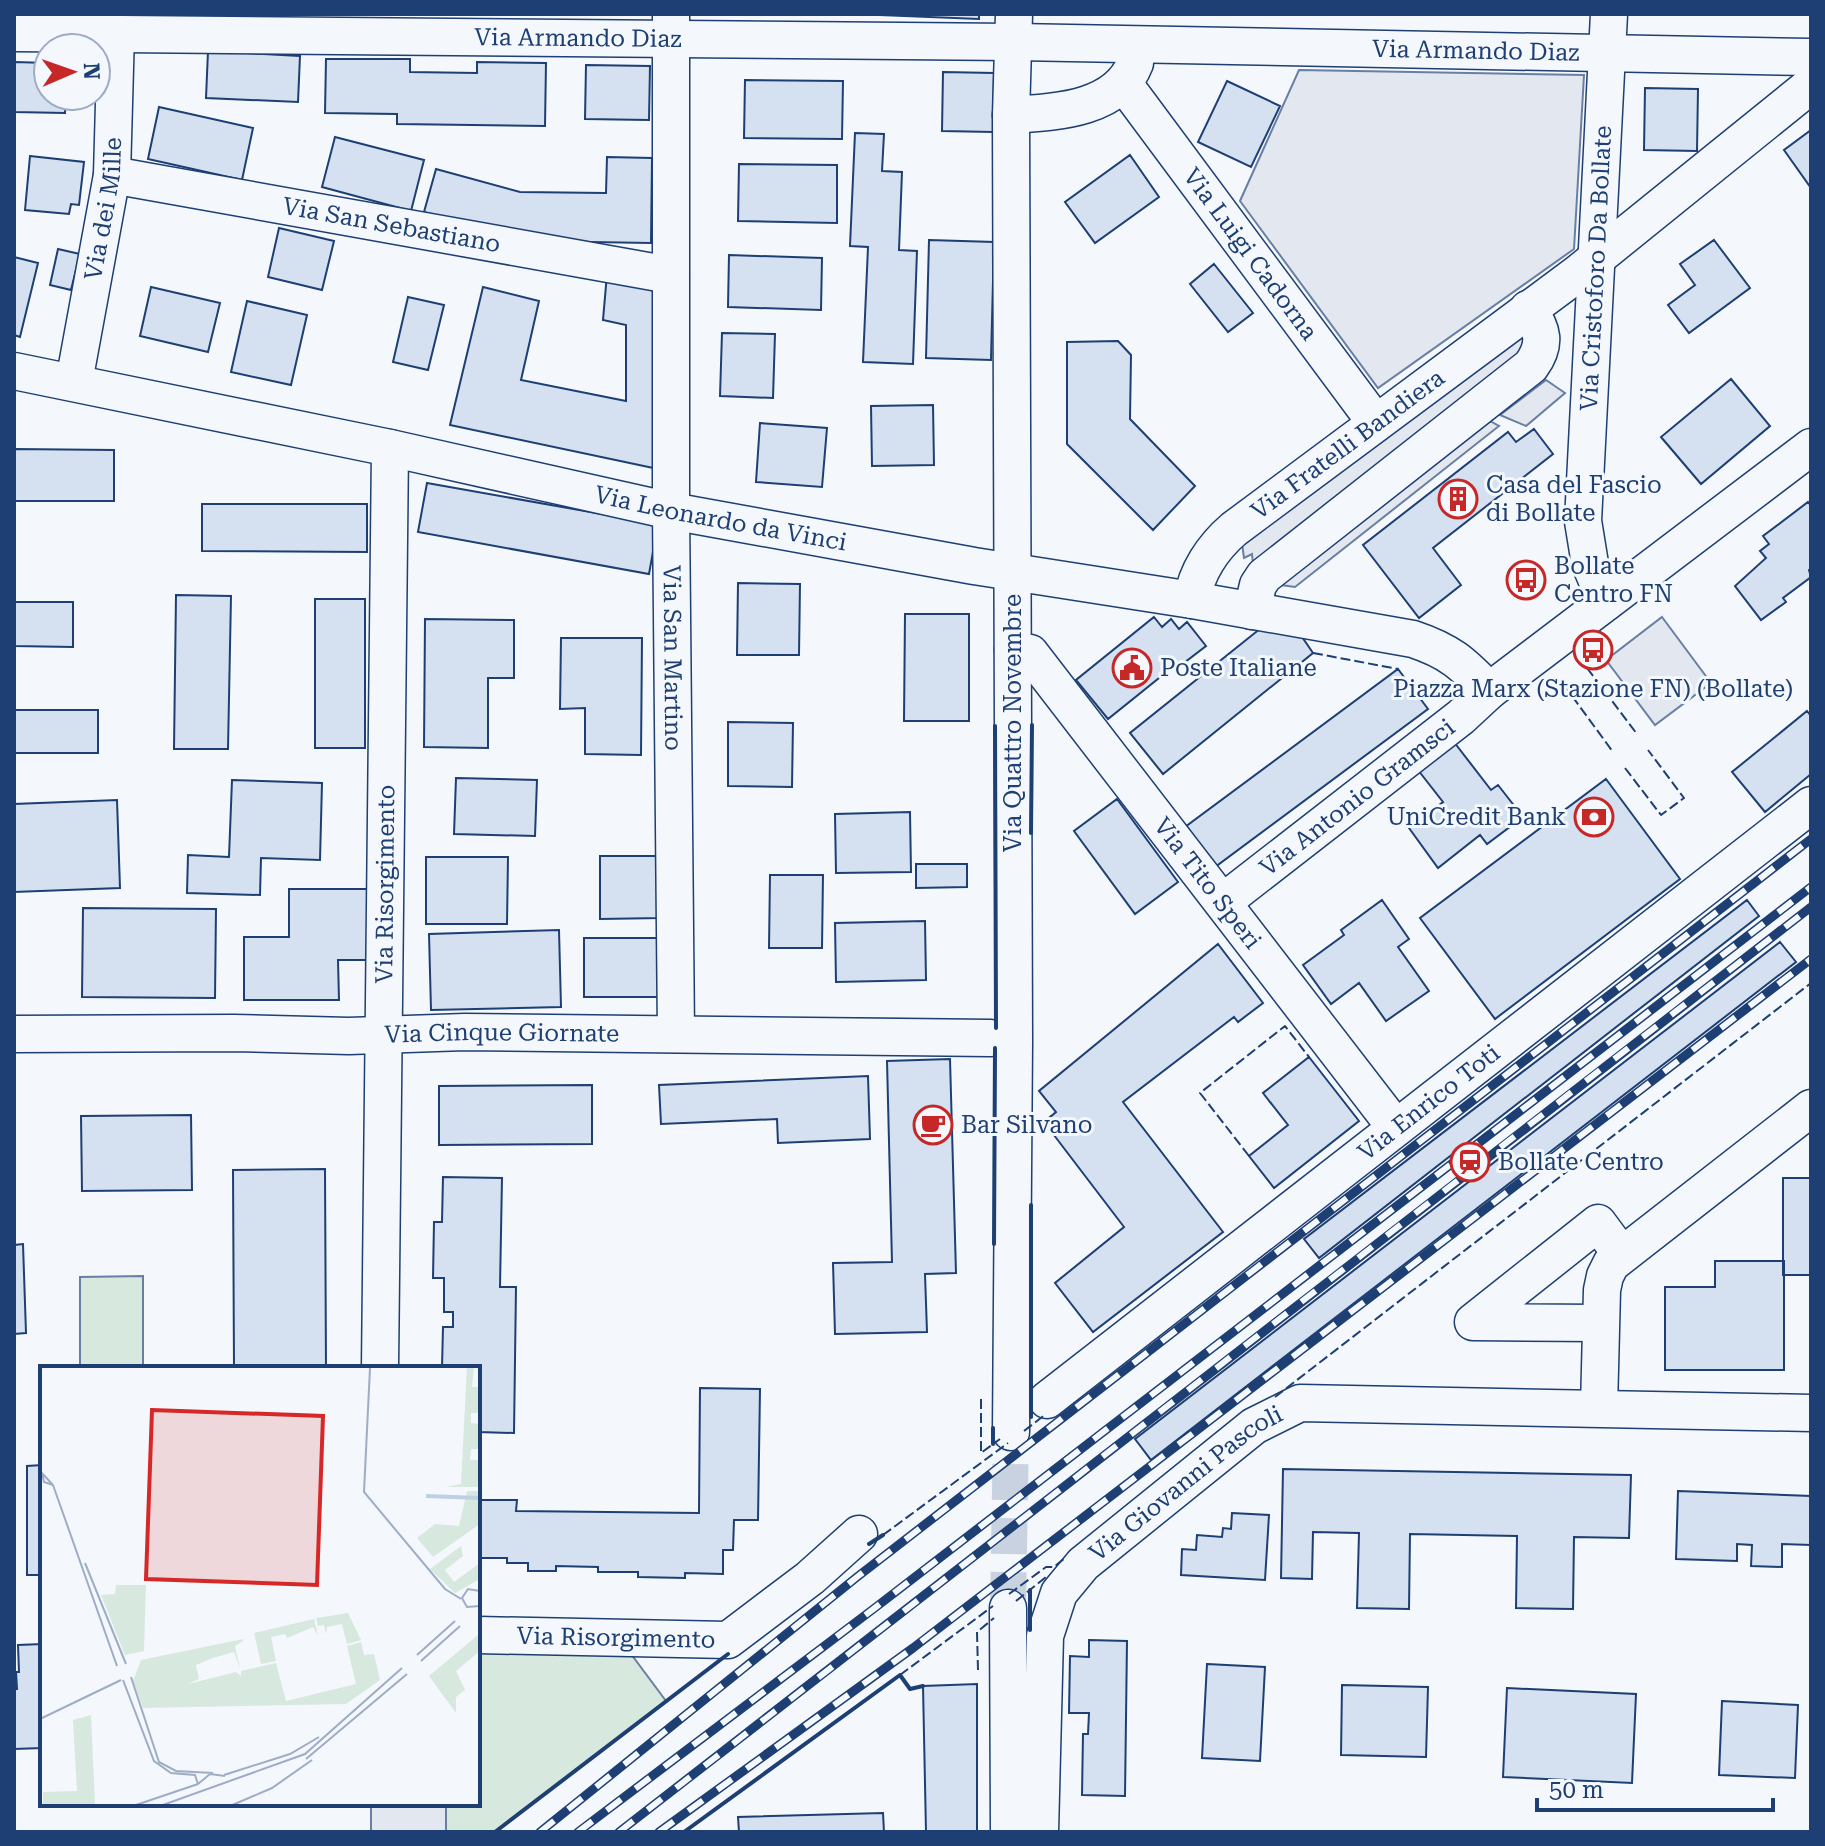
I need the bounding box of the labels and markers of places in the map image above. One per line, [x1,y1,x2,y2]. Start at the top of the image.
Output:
place label: Casa del Fascio di Bollate [1486,471,1662,527]
building icon: Casa del Fascio di Bollate [1437,478,1479,520]
place label: Bollate Centro FN [1554,552,1673,608]
bus stop icon: Bollate Centro FN [1505,559,1547,601]
bus stop icon: Piazza Marx (Stazione FN) (Bollate) [1572,629,1614,671]
public building icon: Poste Italiane [1111,647,1153,689]
place label: Poste Italiane [1160,654,1317,682]
place label: Piazza Marx (Stazione FN) (Bollate) [1393,675,1793,703]
bank icon: UniCredit Bank [1573,796,1615,838]
place label: UniCredit Bank [1387,803,1566,831]
cafe icon: Bar Silvano [912,1104,954,1146]
place label: Bar Silvano [961,1111,1093,1139]
station icon: Bollate Centro [1449,1141,1491,1183]
place label: Bollate Centro [1498,1148,1664,1176]

